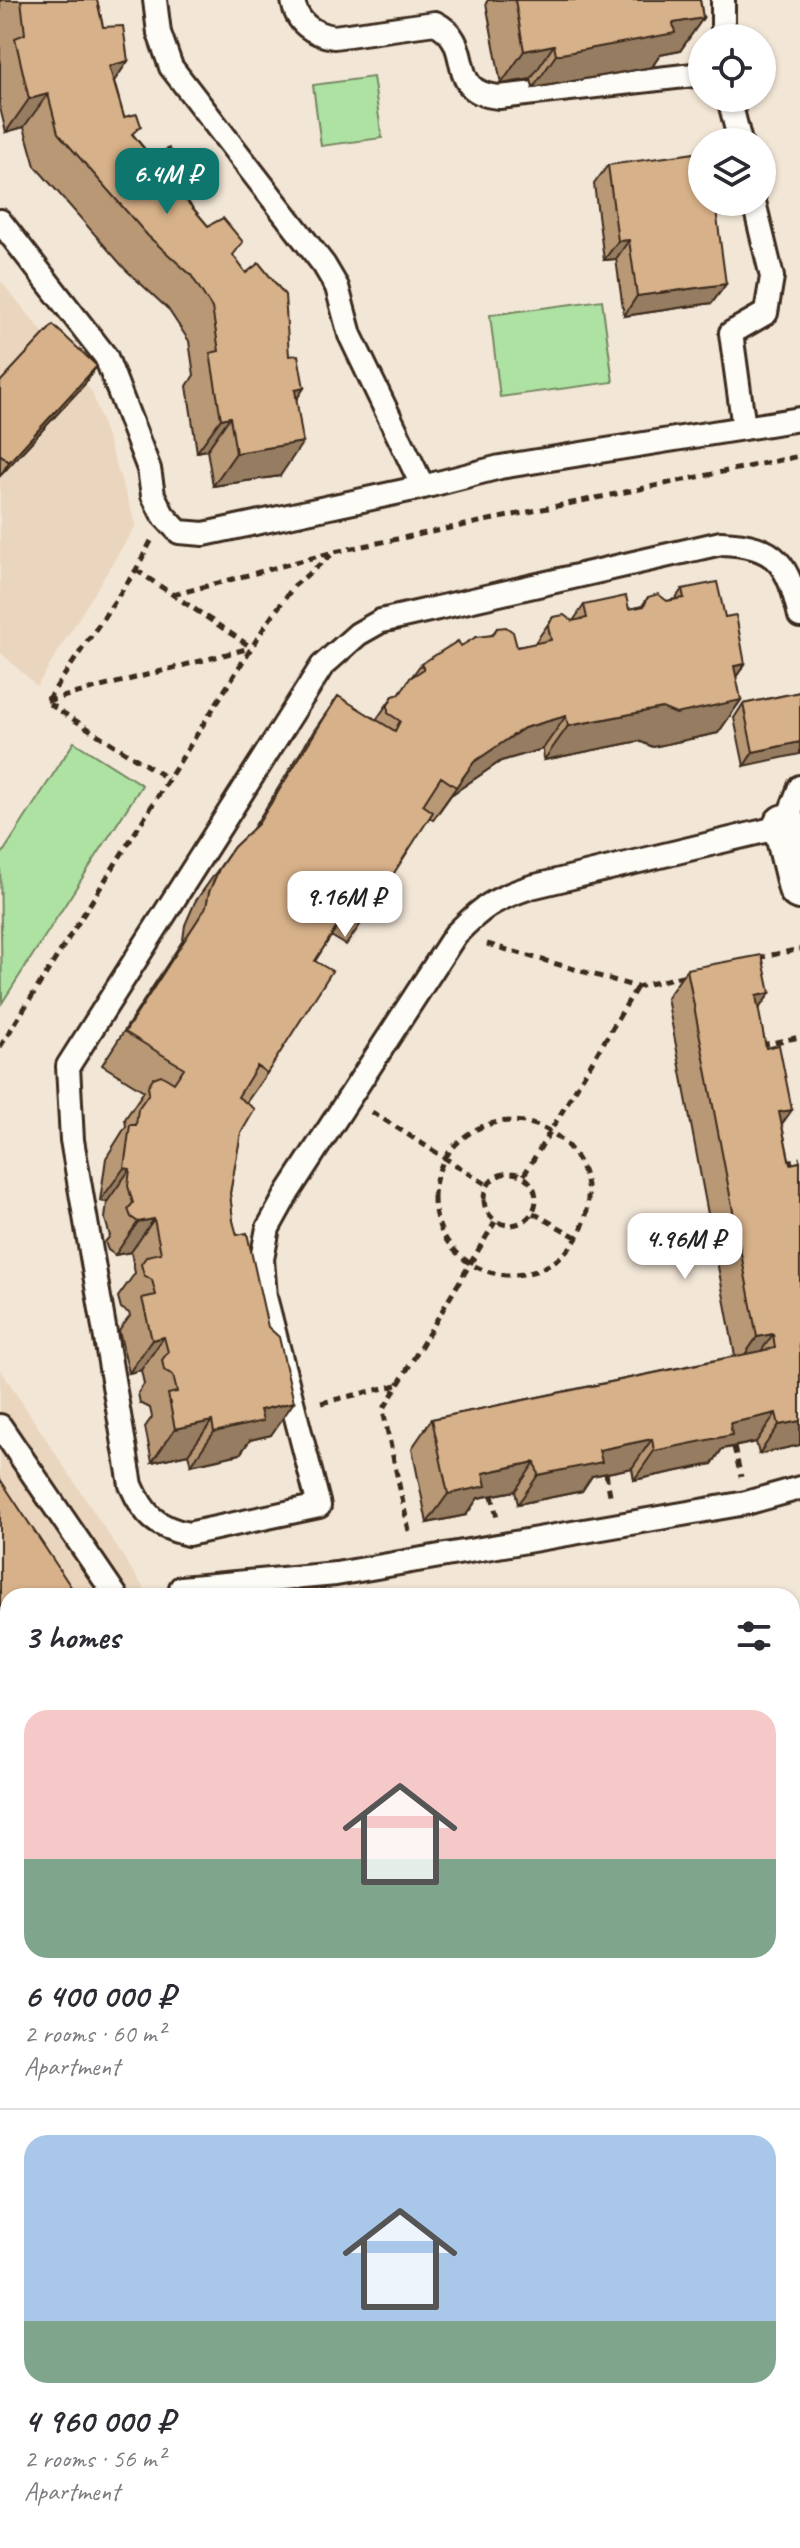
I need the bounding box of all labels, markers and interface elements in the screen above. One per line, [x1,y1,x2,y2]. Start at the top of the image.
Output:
map controls [688,24,776,216]
button: locate [688,24,776,112]
button: layers [688,128,776,216]
pin: 6.4M ₽ [102,148,232,216]
text: 6.4M ₽ [133,157,201,190]
pin: 9.16M ₽ [271,871,419,939]
text: 9.16M ₽ [305,880,385,913]
pin: 4.96M ₽ [611,1213,759,1281]
text: 4.96M ₽ [645,1222,725,1255]
icon: filters [732,1614,776,1658]
text: 3 homes [24,1615,120,1658]
icon: home [328,1762,472,1906]
text: 6 400 000 ₽ [24,1974,174,2017]
text: 2 rooms · 60 m² [24,2017,165,2050]
text: Apartment [24,2050,120,2083]
icon: home [328,2187,472,2331]
text: 4 960 000 ₽ [24,2399,174,2442]
text: 2 rooms · 56 m² [24,2442,165,2475]
text: Apartment [24,2475,120,2508]

